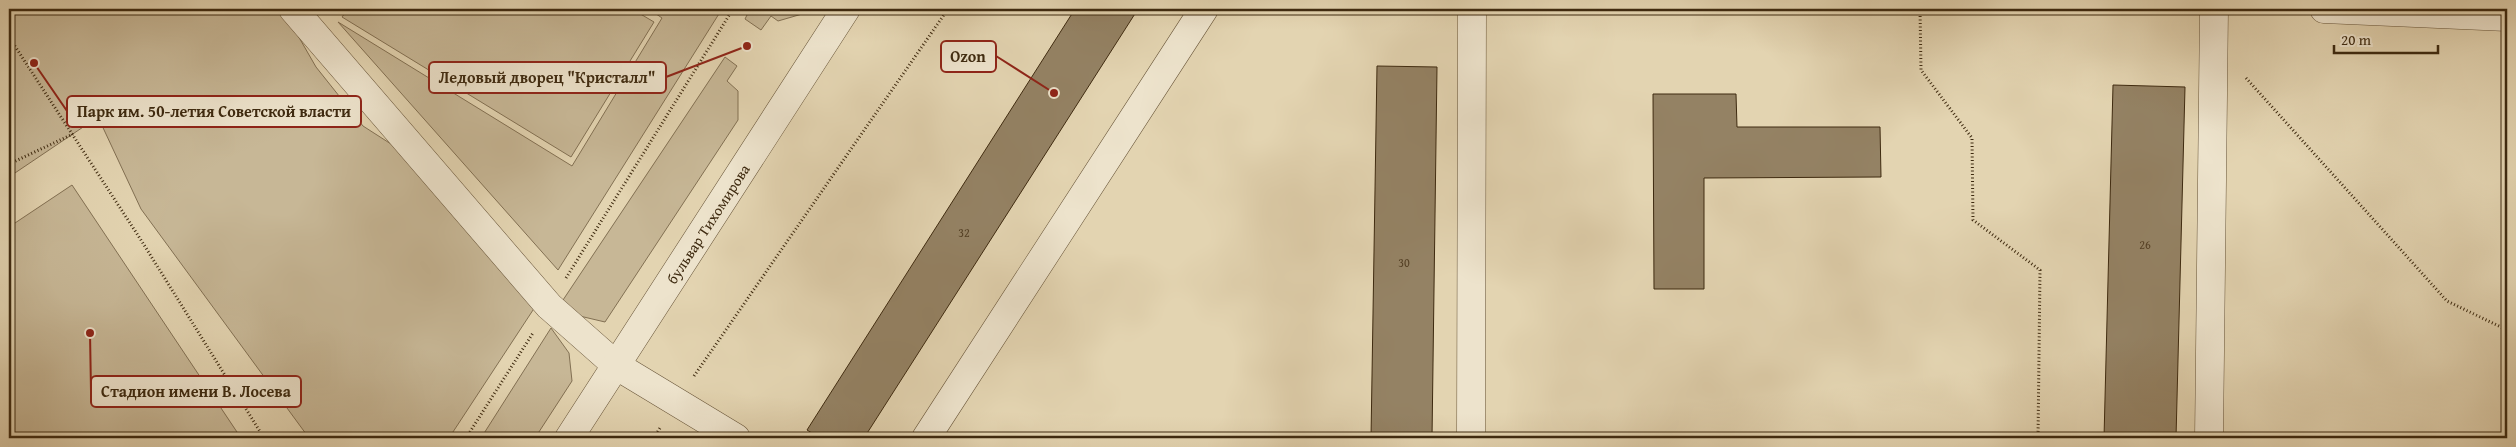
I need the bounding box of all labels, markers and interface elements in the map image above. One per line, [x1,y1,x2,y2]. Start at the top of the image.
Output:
scale bar [2334,22,2437,54]
text: 20 m [2341,29,2372,50]
callout: Ozon [941,41,996,72]
text: Ozon [950,44,986,68]
callout: Ледовый дворец "Кристалл" [429,62,666,93]
text: Ледовый дворец "Кристалл" [439,65,655,89]
callout: Парк им. 50-летия Советской власти [67,96,361,127]
text: Парк им. 50-летия Советской власти [77,99,351,123]
street label: бульвар Тихомирова [661,159,755,288]
house number: 32 [958,224,970,241]
house number: 26 [2139,236,2151,253]
house number: 30 [1398,254,1410,271]
callout: Стадион имени В. Лосева [91,376,301,407]
text: Стадион имени В. Лосева [101,379,292,403]

